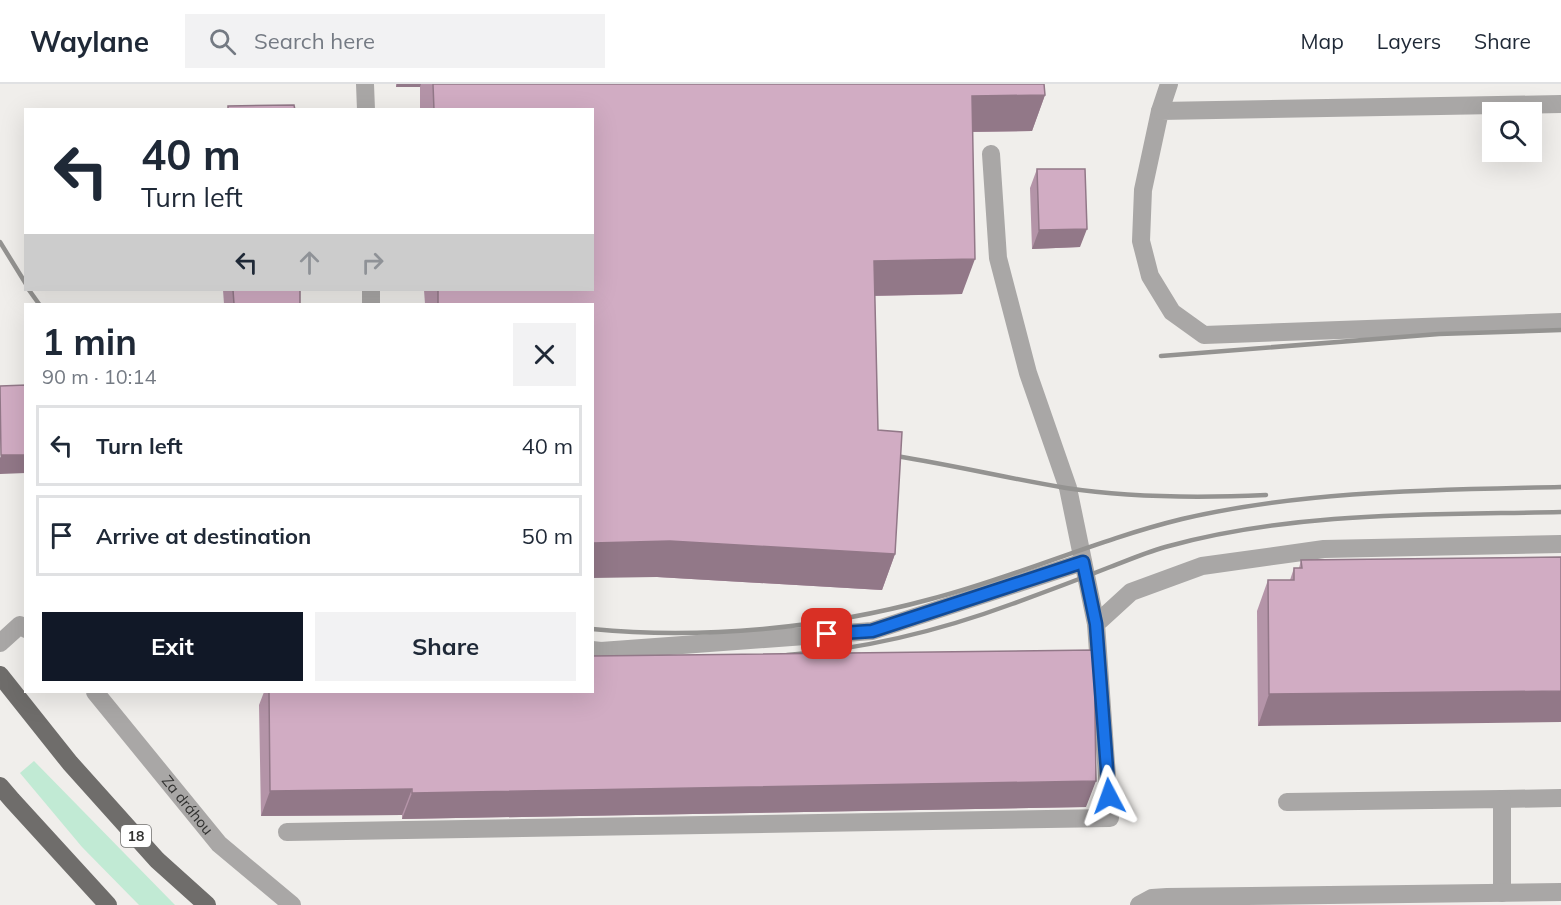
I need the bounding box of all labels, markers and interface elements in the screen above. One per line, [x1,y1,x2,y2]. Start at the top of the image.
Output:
search box [185,14,605,68]
text: Waylane [30,24,149,59]
icon: search [206,25,239,58]
text: Search here [254,27,375,55]
text: Map [1301,28,1344,54]
text: Layers [1377,28,1441,54]
text: Share [1474,28,1531,54]
map controls [1482,102,1542,162]
button: search [1482,102,1542,162]
text: 40 m [141,128,241,181]
icon: left [42,132,120,210]
text: Turn left [141,180,243,214]
icon: left [230,246,263,279]
icon: ahead [293,246,326,279]
icon: right [356,246,389,279]
text: 1 min [42,319,137,364]
button: close [513,323,576,386]
text: 90 m · 10:14 [42,364,156,389]
icon: left [45,429,78,462]
text: Turn left [96,432,183,460]
text: 40 m [522,432,573,460]
icon: arrive [45,519,78,552]
text: Arrive at destination [96,522,311,550]
text: 50 m [522,522,573,550]
pin [801,608,852,659]
button: Exit [42,612,303,681]
button: Share [315,612,576,681]
icon: arrive [810,617,843,650]
position arrow [1077,764,1141,828]
street label: Za dráhou [158,771,218,838]
road number: 18 [121,825,151,847]

